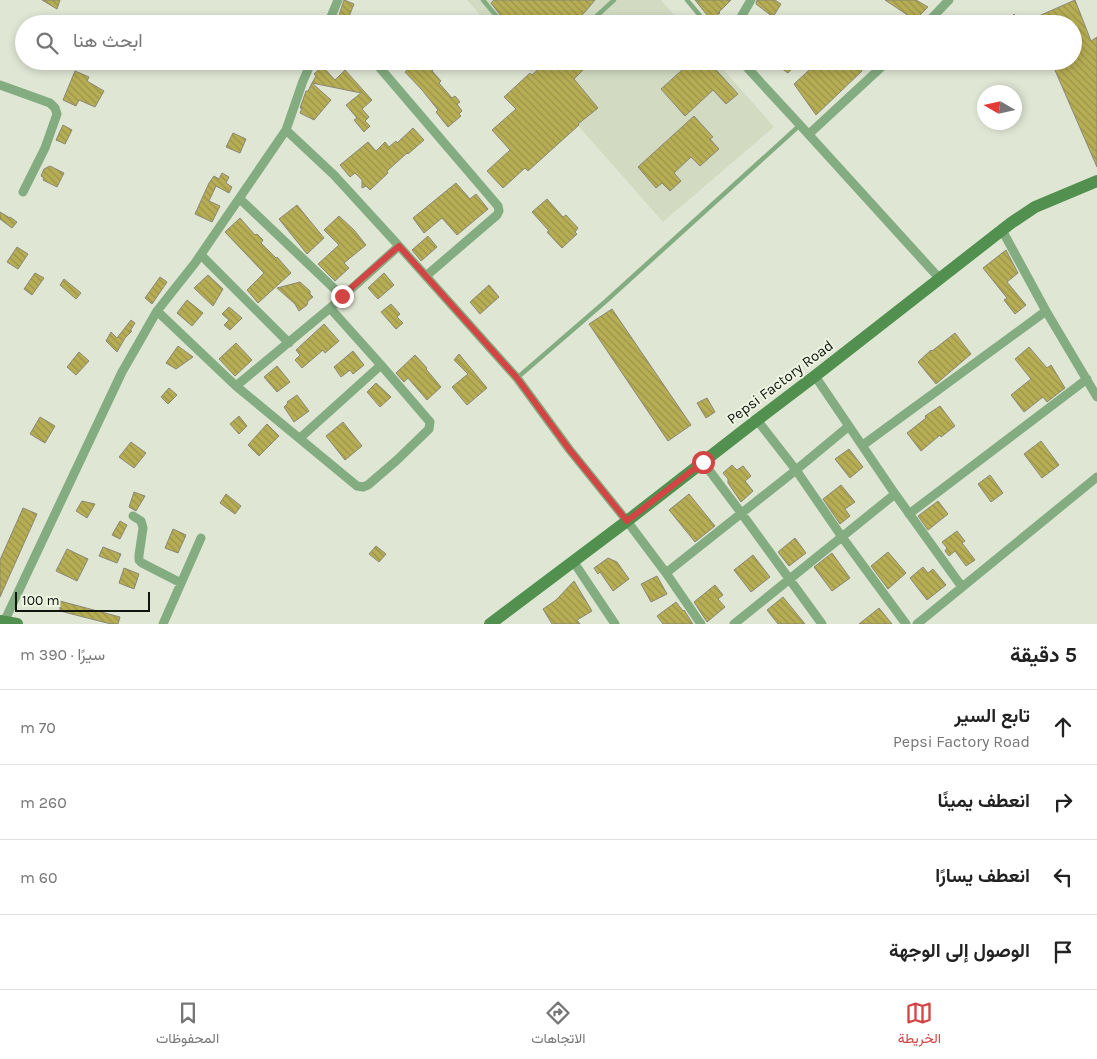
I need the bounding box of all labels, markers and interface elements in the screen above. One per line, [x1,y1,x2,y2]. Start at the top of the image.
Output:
search box [15,15,1082,70]
icon: search [33,29,61,57]
text: ابحث هنا [73,30,143,52]
north arrow [977,85,1022,130]
route end [331,285,354,308]
street label: Pepsi Factory Road [723,336,837,428]
route start [692,451,715,474]
scale bar [15,589,150,612]
text: 100 m [22,592,60,609]
text: 5 دقيقة [1010,643,1077,667]
text: سيرًا · 390 m [20,645,105,664]
text: تابع السير [954,705,1030,727]
icon: ahead [1049,713,1077,741]
text: 70 m [20,718,56,737]
text: Pepsi Factory Road [893,732,1030,751]
icon: right [1049,788,1077,816]
text: انعطف يمينًا [938,790,1030,812]
text: 260 m [20,793,67,812]
icon: left [1049,863,1077,891]
text: انعطف يسارًا [935,865,1030,887]
text: 60 m [20,868,57,887]
icon: arrive [1049,938,1077,966]
text: الوصول إلى الوجهة [889,940,1030,962]
tab: المحفوظات [156,999,219,1051]
tab: الاتجاهات [531,999,586,1051]
tab: الخريطة [898,999,941,1051]

